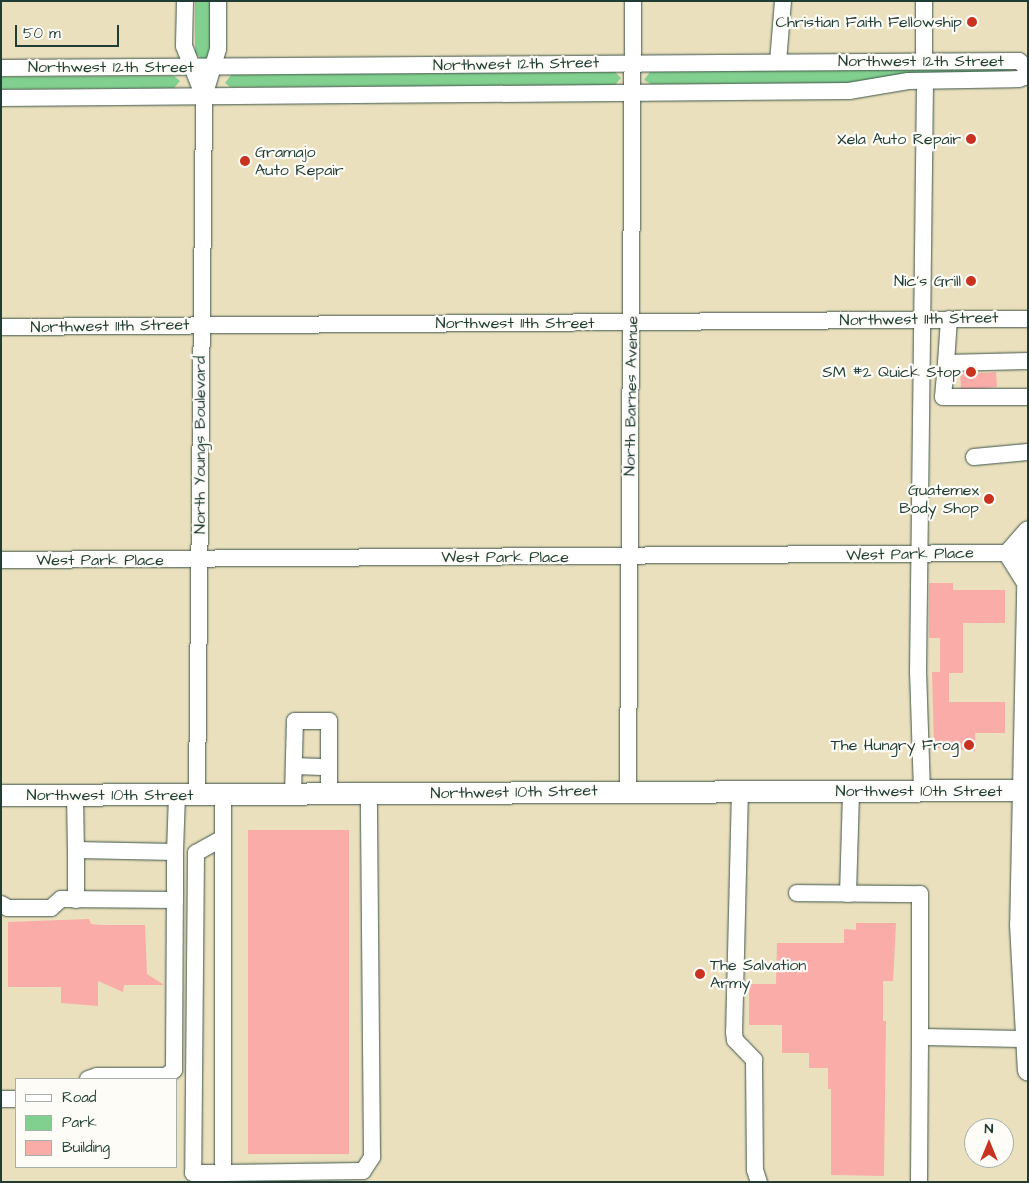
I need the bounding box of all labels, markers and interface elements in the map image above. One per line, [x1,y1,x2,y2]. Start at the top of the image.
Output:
place label: Christian Faith Fellowship [776,12,962,32]
scale bar [18,15,121,47]
marker: Christian Faith Fellowship [966,16,978,28]
text: 50 m [23,23,61,44]
street label: Northwest 12th Street [838,51,1004,71]
street label: Northwest 12th Street [433,53,599,75]
street label: Northwest 12th Street [28,57,194,77]
place label: Xela Auto Repair [837,129,961,149]
marker: Xela Auto Repair [965,133,977,145]
place label: Gramajo Auto Repair [255,142,344,180]
marker: Gramajo Auto Repair [239,155,251,167]
place label: Nic's Grill [894,271,961,291]
marker: Nic's Grill [965,275,977,287]
street label: Northwest 11th Street [839,308,999,330]
street label: Northwest 11th Street [436,313,594,333]
street label: Northwest 11th Street [30,315,190,337]
street label: North Barnes Avenue [620,316,642,476]
street label: North Youngs Boulevard [190,356,210,534]
place label: SM #2 Quick Stop [822,362,961,382]
marker: SM #2 Quick Stop [965,366,977,378]
place label: Guatemex Body Shop [899,480,979,518]
marker: Guatemex Body Shop [983,493,995,505]
street label: West Park Place [846,543,974,565]
street label: West Park Place [441,547,569,567]
street label: West Park Place [36,550,164,570]
place label: The Hungry Frog [831,735,959,755]
marker: The Hungry Frog [963,739,975,751]
street label: Northwest 10th Street [430,781,598,803]
street label: Northwest 10th Street [835,781,1003,801]
street label: Northwest 10th Street [26,785,194,805]
place label: The Salvation Army [710,955,806,993]
marker: The Salvation Army [694,968,706,980]
legend [15,1078,178,1168]
text: Road [62,1087,96,1108]
text: Park [62,1112,97,1133]
north arrow [964,1118,1014,1168]
text: N [985,1119,993,1139]
text: Building [62,1137,110,1158]

